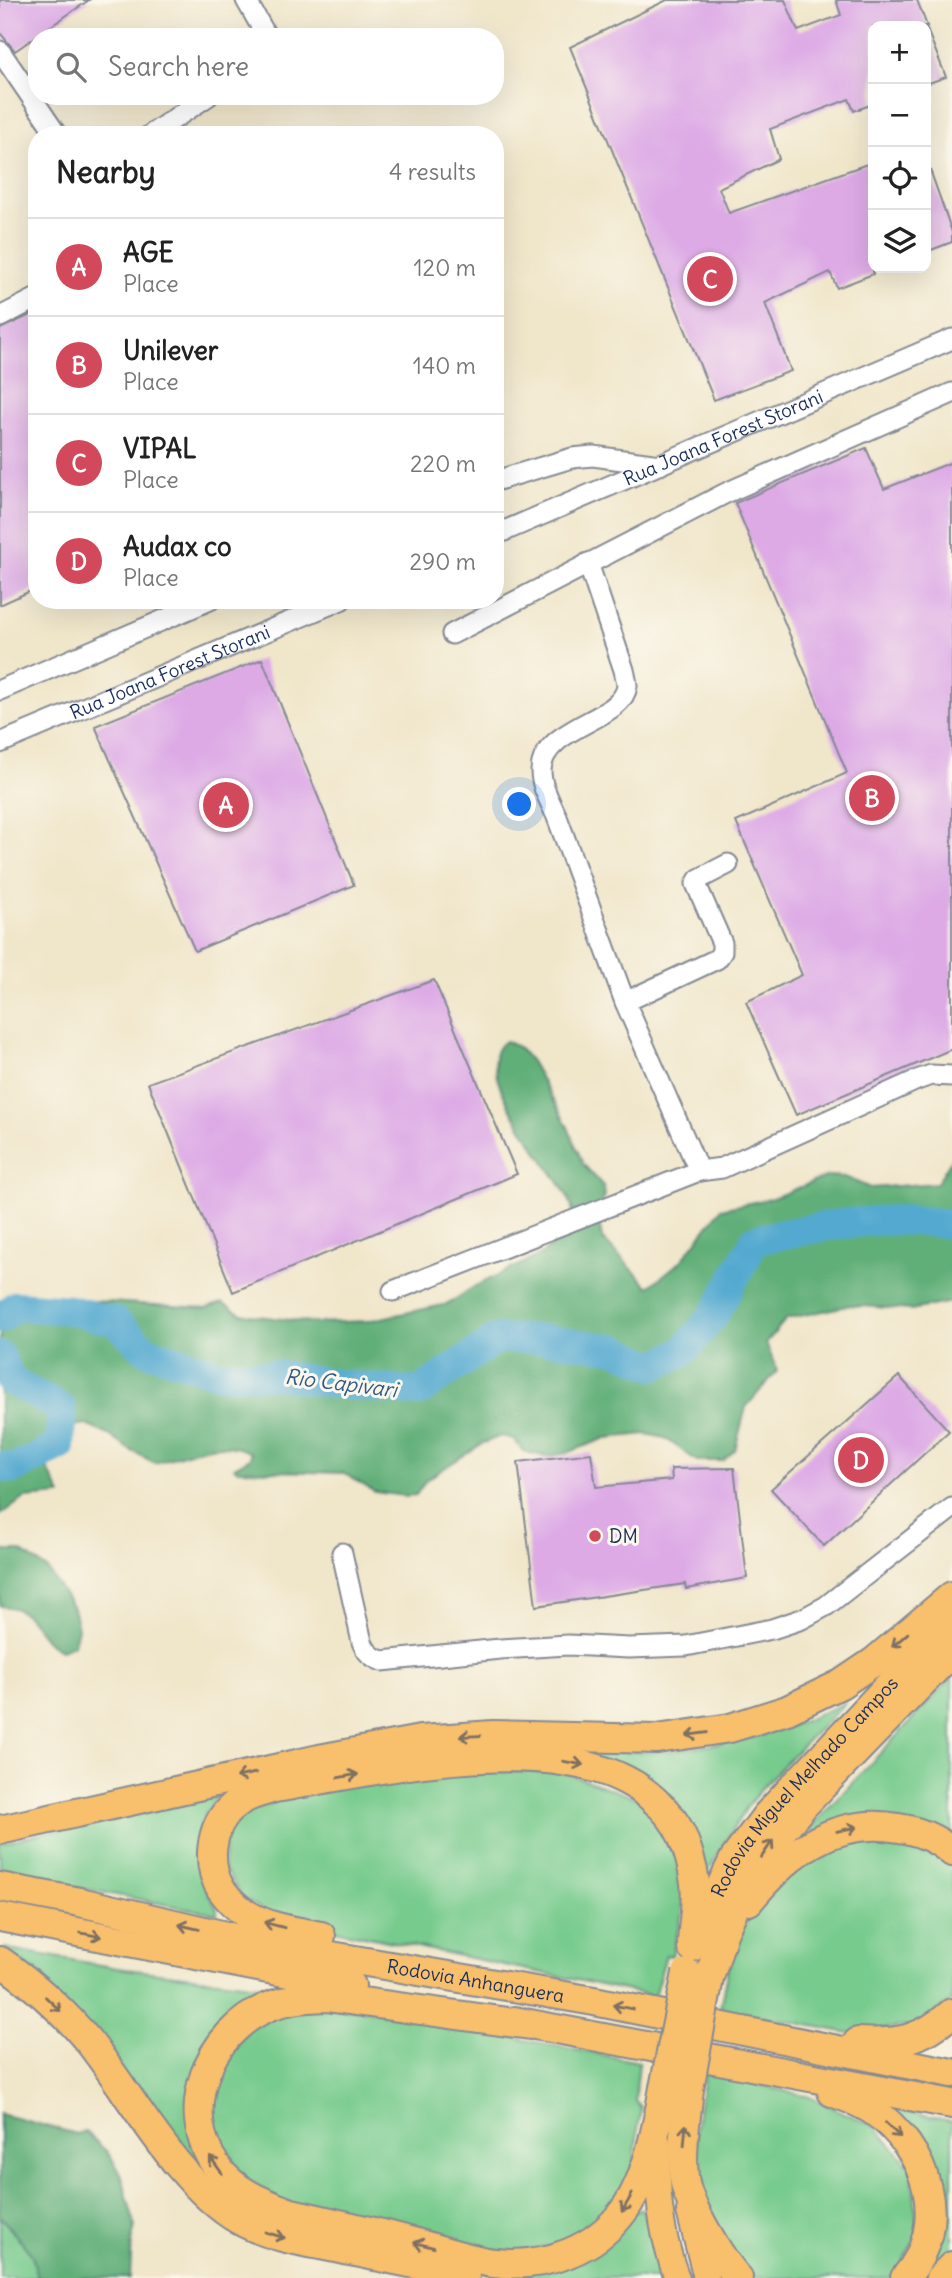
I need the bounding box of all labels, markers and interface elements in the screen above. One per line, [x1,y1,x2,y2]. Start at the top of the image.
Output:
map controls [868,21,931,273]
button: + [868,21,931,84]
search box [28,28,504,105]
icon: search [52,48,90,86]
text: Search here [108,50,249,83]
button: − [868,84,931,147]
button: locate [868,147,931,210]
text: Nearby [56,153,156,191]
text: 4 results [389,157,476,186]
button: layers [868,210,931,273]
text: AGE [123,236,174,269]
text: A [72,253,86,282]
text: 120 m [413,253,476,282]
pin: C [687,253,733,305]
text: Place [123,269,179,298]
text: Unilever [123,334,218,367]
text: B [71,351,87,380]
text: 140 m [413,351,476,380]
text: Place [123,367,179,396]
street label: Rua Joana Forest Storani [620,384,826,491]
text: VIPAL [123,432,196,465]
text: C [71,449,87,478]
text: 220 m [410,449,476,478]
text: Place [123,465,179,494]
text: Audax co [123,530,232,563]
text: D [71,547,87,576]
text: 290 m [409,547,476,576]
text: Place [123,563,179,592]
street label: Rua Joana Forest Storani [66,619,273,724]
pin: B [849,772,895,824]
pin: A [203,779,249,831]
your location [502,787,536,821]
water label: Rio Capivari [284,1363,401,1404]
pin: D [838,1434,884,1486]
place label: DM [609,1524,638,1548]
marker: DM [587,1528,603,1544]
one-way arrow [892,1632,910,1648]
street label: Rodovia Miguel Melhado Campos [705,1671,903,1901]
one-way arrow [686,1728,709,1741]
one-way arrow [458,1730,481,1743]
one-way arrow [562,1757,584,1770]
one-way arrow [235,1769,258,1783]
one-way arrow [336,1769,359,1782]
one-way arrow [835,1821,858,1835]
one-way arrow [759,1840,774,1859]
one-way arrow [263,1918,286,1931]
one-way arrow [179,1920,201,1933]
one-way arrow [79,1928,102,1942]
street label: Rodovia Anhanguera [385,1954,566,2008]
one-way arrow [44,1995,61,2012]
one-way arrow [612,2000,635,2013]
one-way arrow [884,2121,901,2138]
one-way arrow [679,2124,692,2147]
one-way arrow [209,2156,224,2174]
one-way arrow [620,2193,634,2213]
one-way arrow [263,2229,285,2242]
one-way arrow [413,2238,436,2251]

